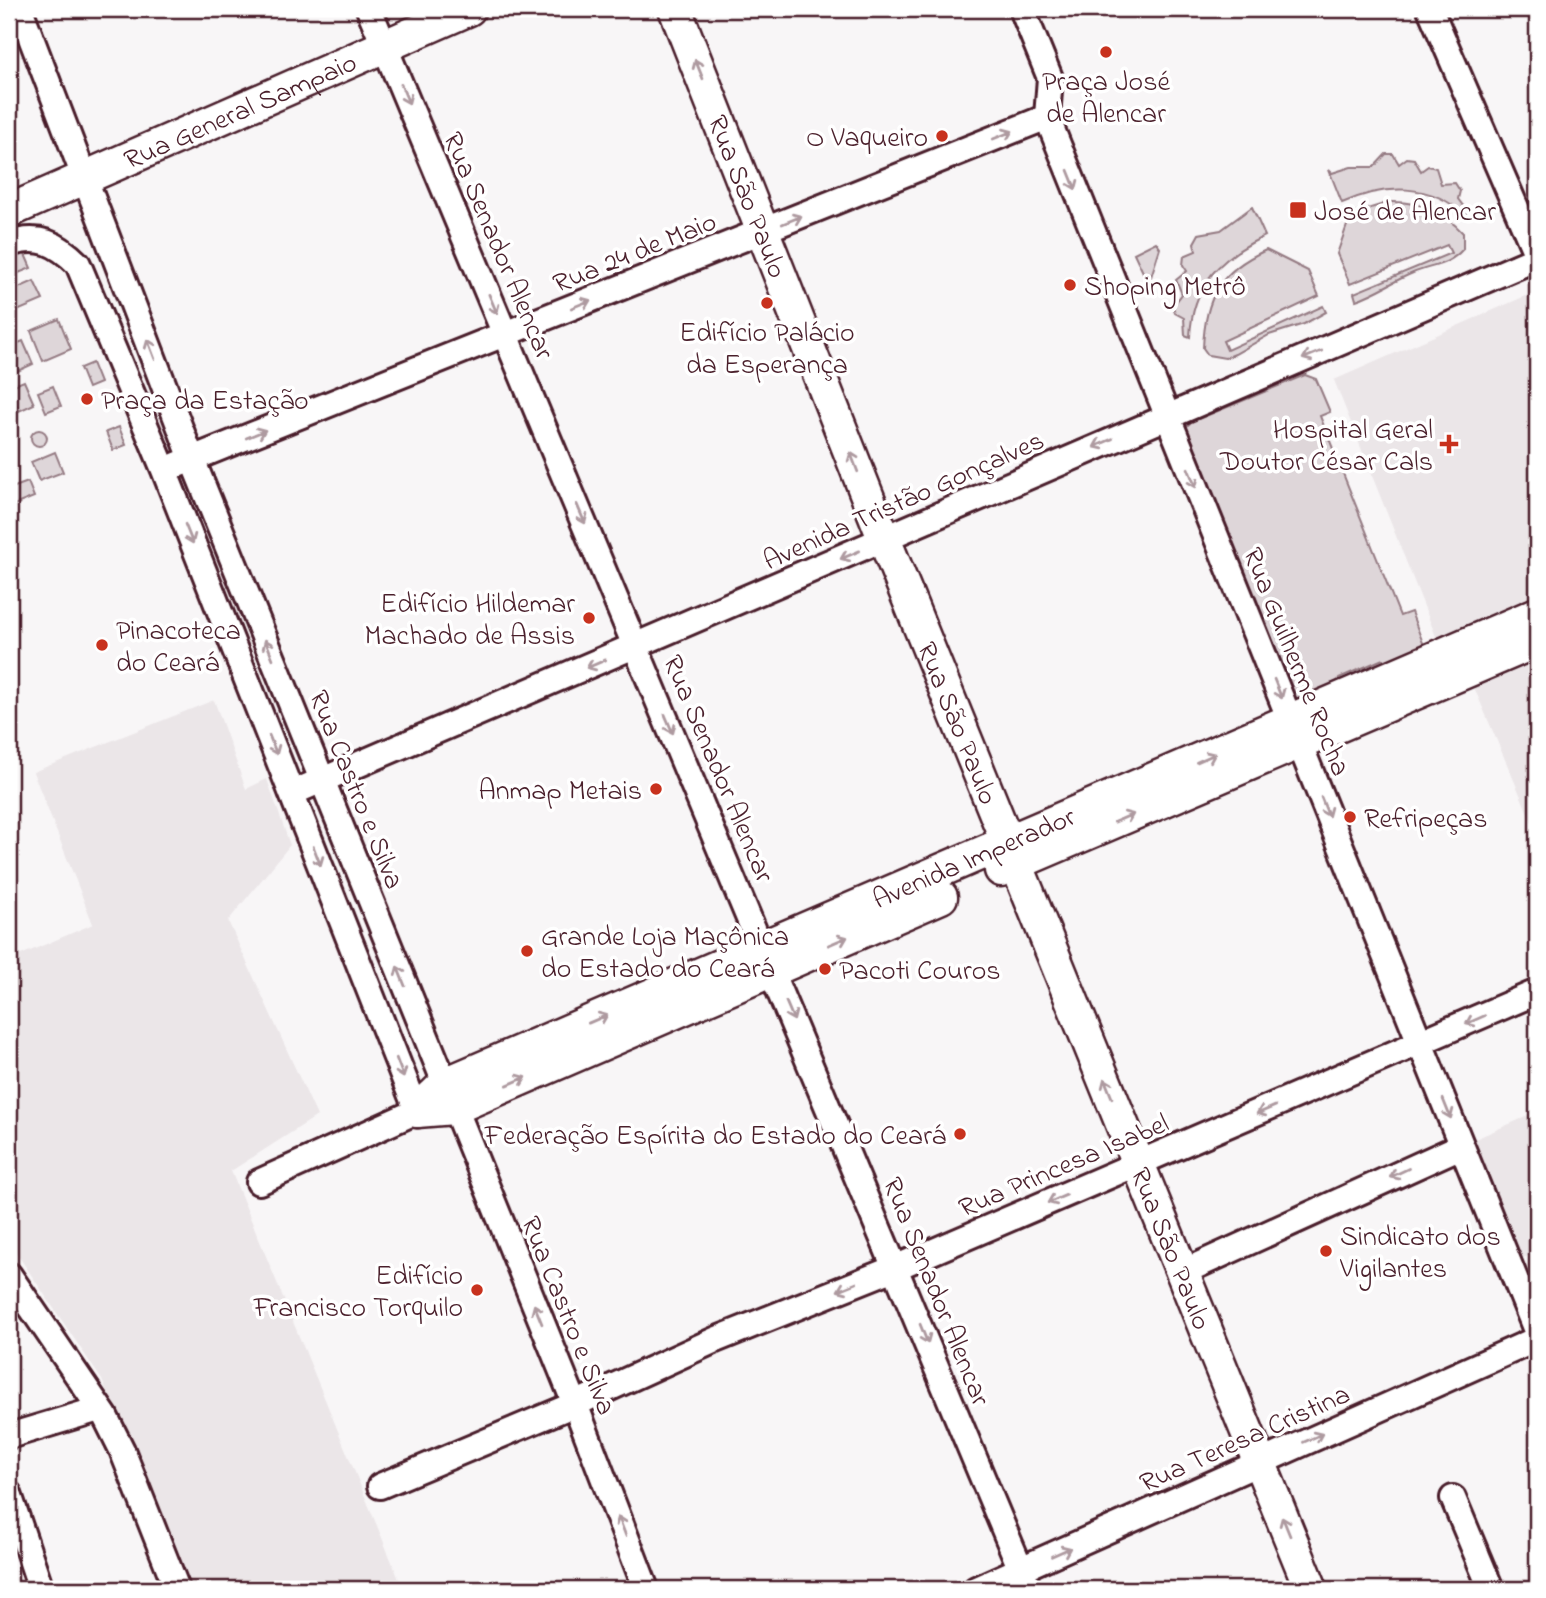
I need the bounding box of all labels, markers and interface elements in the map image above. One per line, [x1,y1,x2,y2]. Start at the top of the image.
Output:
street label: Rua General Sampaio [118,44,364,182]
marker: Praça José de Alencar [1098,44,1114,60]
one-way arrow [691,58,704,80]
place label: Praça José de Alencar [1042,63,1170,136]
one-way arrow [400,83,413,105]
street label: Rua São Paulo [695,110,796,285]
place label: O Vaqueiro [806,119,928,160]
street label: Rua Senador Alencar [430,126,563,367]
one-way arrow [991,127,1013,140]
marker: O Vaqueiro [934,128,950,144]
one-way arrow [1067,169,1080,190]
place label: José de Alencar [1314,193,1496,234]
marker: José de Alencar [1288,200,1308,220]
street label: Rua 24 de Maio [547,203,723,306]
one-way arrow [780,212,802,225]
place label: Shoping Metrô [1084,268,1246,309]
marker: Shoping Metrô [1062,277,1078,293]
one-way arrow [487,293,500,315]
marker: Edifício Palácio da Esperança [759,295,775,311]
one-way arrow [569,297,591,310]
place label: Edifício Palácio da Esperança [679,314,855,387]
one-way arrow [144,339,156,361]
one-way arrow [1302,349,1324,362]
place label: Praça da Estação [101,382,309,423]
marker: Praça da Estação [79,391,95,407]
place label: Hospital Geral Doutor César Cals [1219,411,1433,484]
street label: Avenida Tristão Gonçalves [757,422,1052,583]
one-way arrow [244,427,266,440]
marker: Hospital Geral Doutor César Cals [1439,434,1459,454]
one-way arrow [1093,437,1114,450]
one-way arrow [847,452,860,474]
one-way arrow [1186,467,1199,489]
one-way arrow [575,503,588,524]
one-way arrow [183,522,196,544]
street label: Rua Guilherme Rocha [1230,542,1359,783]
one-way arrow [840,550,861,563]
place label: Edifício Hildemar Machado de Assis [364,585,575,658]
marker: Edifício Hildemar Machado de Assis [581,610,597,626]
place label: Pinacoteca do Ceará [116,612,241,685]
street label: Rua São Paulo [904,636,1007,811]
marker: Pinacoteca do Ceará [94,637,110,653]
one-way arrow [262,638,275,660]
street label: Rua Senador Alencar [650,649,783,890]
one-way arrow [585,658,607,671]
one-way arrow [1272,677,1285,699]
street label: Rua Castro e Silva [296,685,413,896]
one-way arrow [663,712,676,734]
one-way arrow [268,734,281,755]
one-way arrow [1194,751,1216,764]
place label: Anmap Metais [479,772,642,813]
marker: Anmap Metais [648,781,664,797]
one-way arrow [1320,795,1333,817]
street label: Avenida Imperador [867,798,1083,922]
place label: Refripeças [1364,800,1487,841]
marker: Refripeças [1342,809,1358,825]
one-way arrow [1113,811,1135,824]
one-way arrow [312,845,325,867]
place label: Grande Loja Maçônica do Estado do Ceará [541,918,789,991]
one-way arrow [827,934,848,947]
marker: Grande Loja Maçônica do Estado do Ceará [519,943,535,959]
place label: Pacoti Couros [839,952,1000,993]
marker: Pacoti Couros [817,961,833,977]
one-way arrow [394,965,407,987]
one-way arrow [784,1000,797,1021]
one-way arrow [587,1012,608,1025]
one-way arrow [1465,1014,1486,1027]
one-way arrow [395,1057,408,1078]
one-way arrow [506,1073,527,1086]
one-way arrow [1100,1078,1113,1100]
one-way arrow [1441,1097,1454,1119]
street label: Rua Princesa Isabel [953,1104,1176,1230]
one-way arrow [1256,1104,1277,1117]
place label: Federação Espírita do Estado do Ceará [484,1117,946,1158]
marker: Federação Espírita do Estado do Ceará [952,1126,968,1142]
street label: Rua São Paulo [1118,1162,1221,1337]
one-way arrow [1389,1167,1410,1181]
street label: Rua Senador Alencar [870,1172,999,1413]
one-way arrow [1047,1193,1068,1206]
street label: Rua Castro e Silva [508,1211,625,1422]
place label: Sindicato dos Vigilantes [1339,1218,1501,1291]
marker: Sindicato dos Vigilantes [1318,1243,1334,1259]
place label: Edifício Francisco Torquilo [253,1257,463,1330]
marker: Edifício Francisco Torquilo [469,1282,485,1298]
one-way arrow [837,1282,858,1295]
one-way arrow [531,1304,544,1325]
one-way arrow [918,1323,931,1345]
street label: Rua Teresa Cristina [1134,1375,1357,1505]
one-way arrow [1302,1431,1323,1444]
one-way arrow [614,1515,627,1537]
one-way arrow [1279,1515,1292,1537]
one-way arrow [1050,1545,1071,1558]

